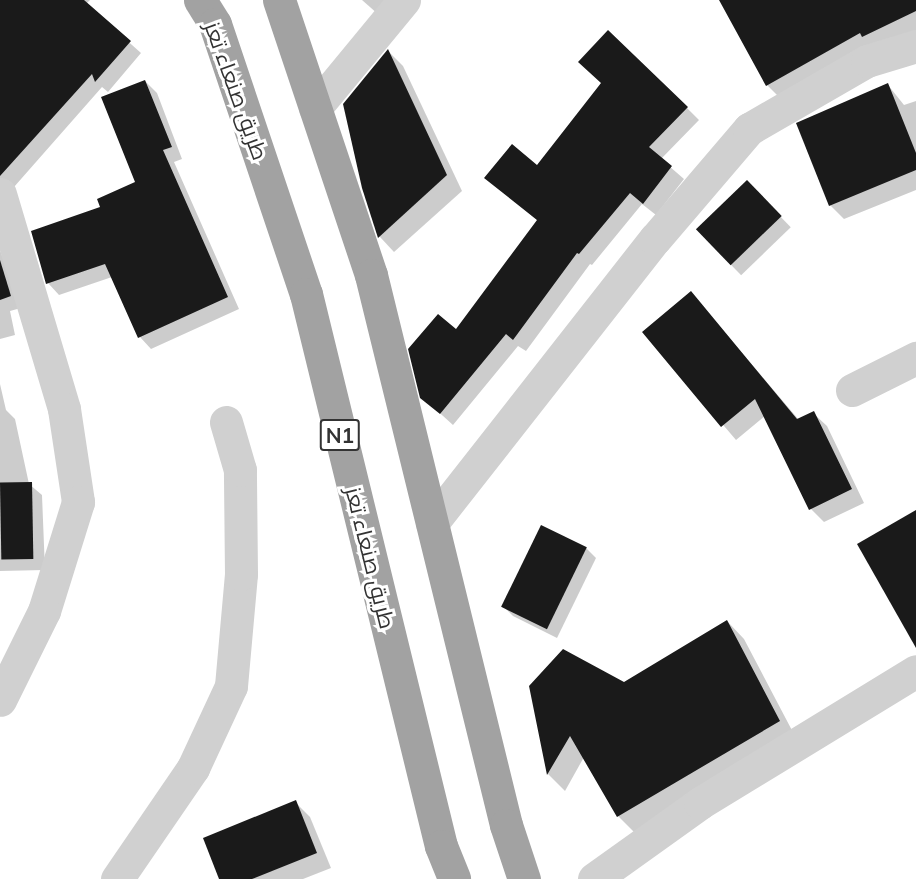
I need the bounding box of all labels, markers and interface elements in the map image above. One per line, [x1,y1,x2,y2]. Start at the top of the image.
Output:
street label: طريق صنعاء تعز [199,18,273,164]
road number: N1 [319,417,361,453]
street label: طريق صنعاء تعز [340,484,400,632]

